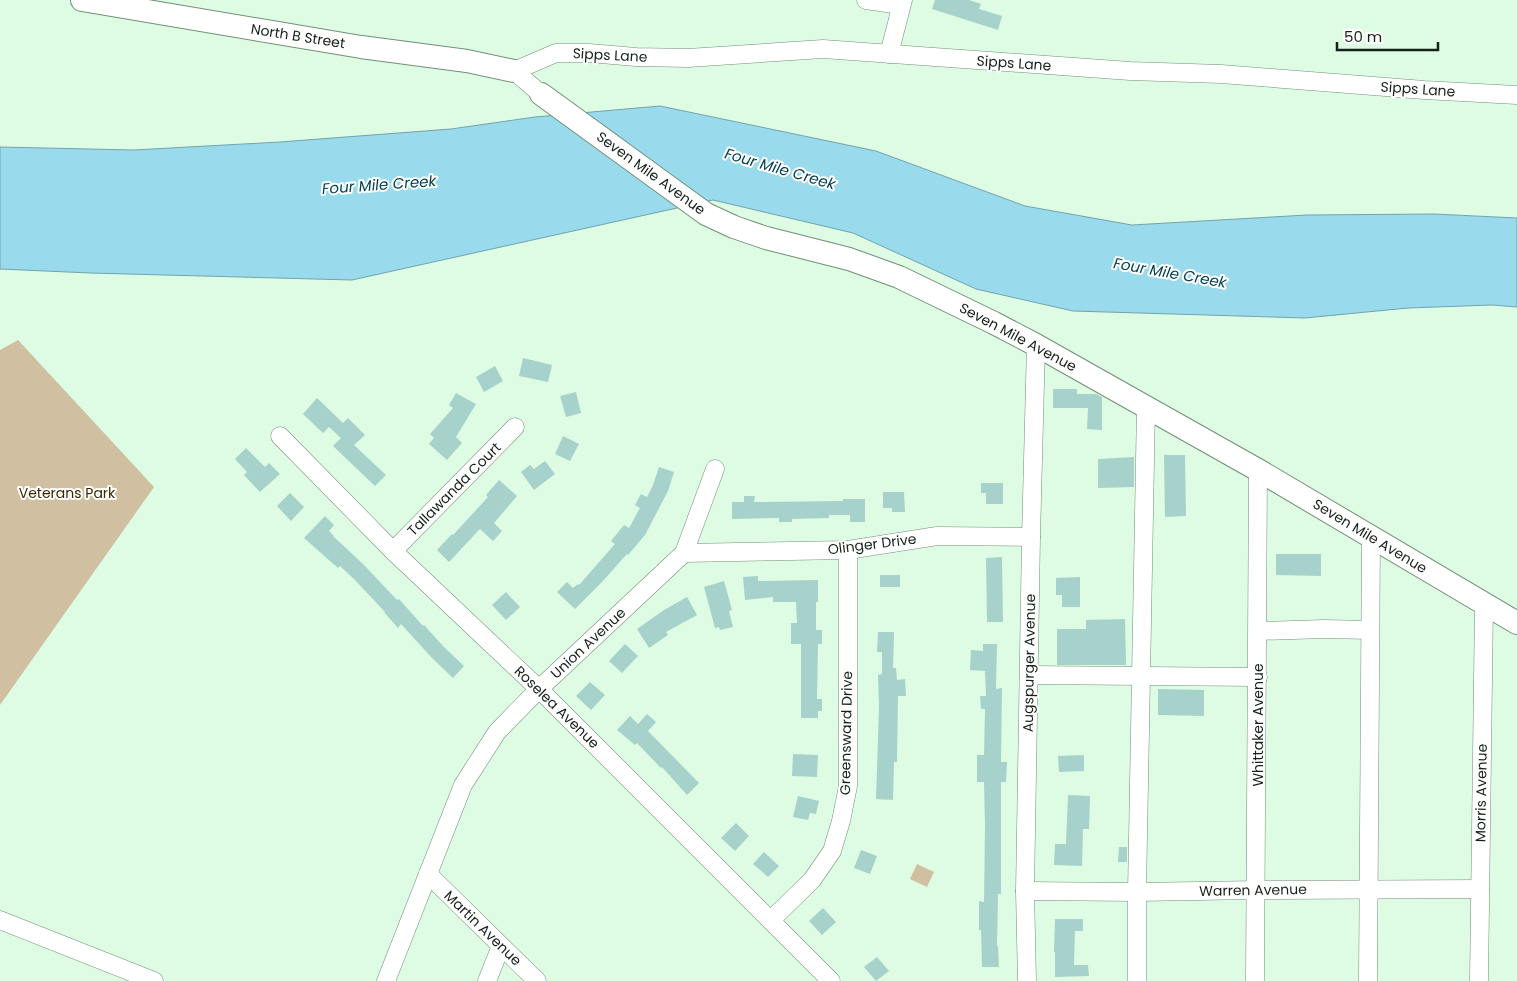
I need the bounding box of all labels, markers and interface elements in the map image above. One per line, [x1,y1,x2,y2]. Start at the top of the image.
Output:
street label: North B Street [249,19,347,53]
scale bar [1337,20,1438,52]
text: 50 m [1344,26,1382,47]
street label: Sipps Lane [572,43,648,67]
street label: Sipps Lane [976,50,1052,76]
street label: Sipps Lane [1380,76,1456,102]
street label: Seven Mile Avenue [593,127,710,220]
water label: Four Mile Creek [722,143,839,195]
water label: Four Mile Creek [321,170,438,199]
water label: Four Mile Creek [1112,252,1229,293]
street label: Seven Mile Avenue [956,298,1080,377]
street label: Tallawanda Court [403,438,505,540]
park label: Veterans Park [19,483,116,503]
street label: Seven Mile Avenue [1309,494,1431,578]
street label: Olinger Drive [827,529,918,559]
street label: Augspurger Avenue [1018,593,1040,732]
street label: Union Avenue [546,603,630,683]
street label: Roselea Avenue [510,661,604,753]
street label: Whittaker Avenue [1248,663,1268,787]
street label: Greensward Drive [835,670,857,795]
street label: Morris Avenue [1470,743,1492,842]
street label: Warren Avenue [1199,879,1307,901]
street label: Martin Avenue [440,886,526,970]

